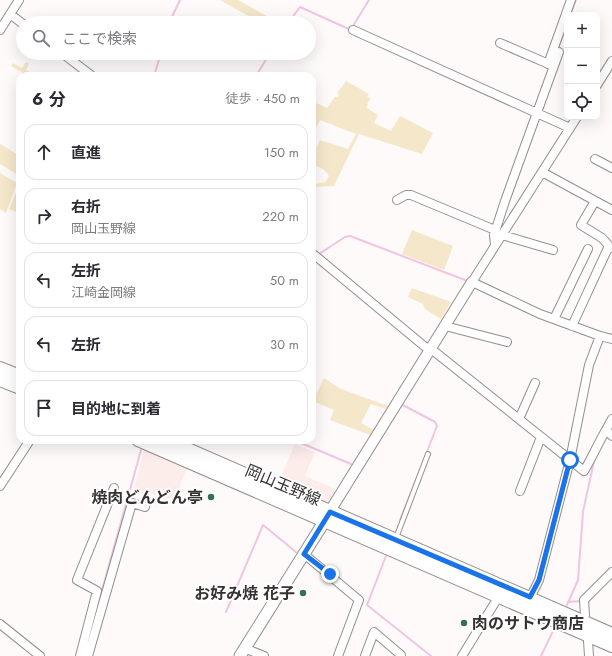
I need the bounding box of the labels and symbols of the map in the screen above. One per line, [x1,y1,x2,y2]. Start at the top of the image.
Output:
route start [561,451,579,469]
street label: 岡山玉野線 [242,459,324,511]
place label: 焼肉どんどん亭 [91,486,203,509]
marker: 焼肉どんどん亭 [206,492,216,502]
route end [321,565,339,583]
place label: お好み焼 花子 [194,582,295,605]
marker: お好み焼 花子 [298,588,308,598]
place label: 肉のサトウ商店 [472,612,584,635]
marker: 肉のサトウ商店 [459,618,469,628]

